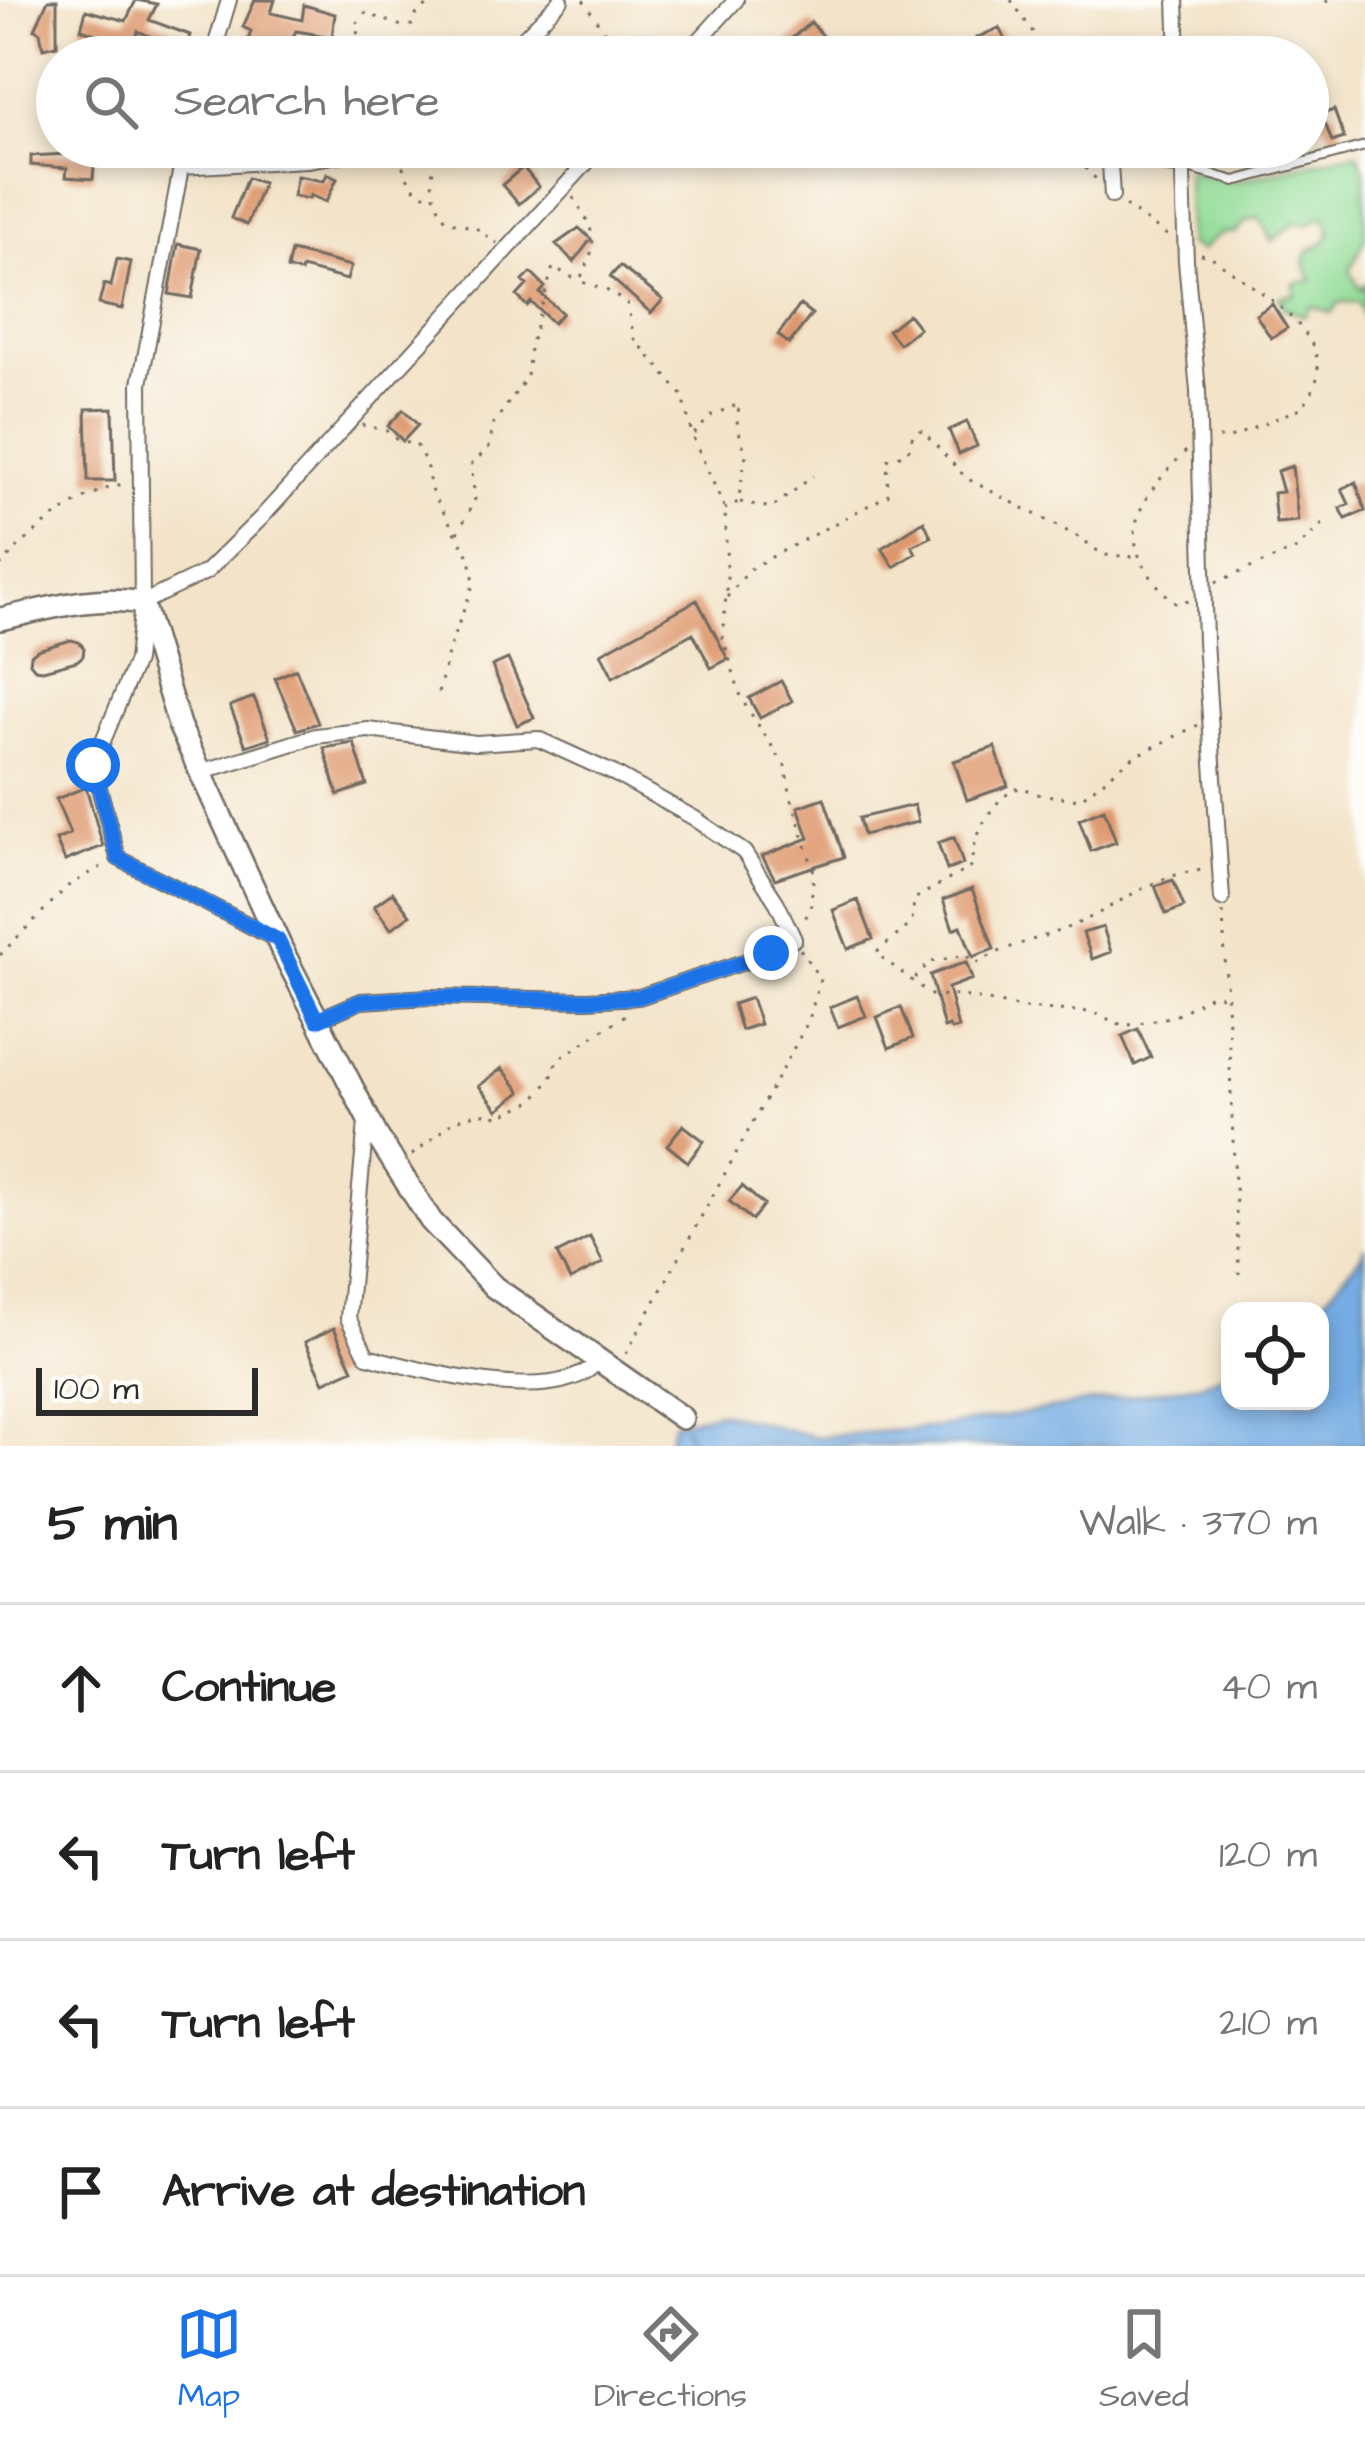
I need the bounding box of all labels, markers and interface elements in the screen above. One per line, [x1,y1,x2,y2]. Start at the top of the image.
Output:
search box [36,36,1329,168]
icon: search [78,69,144,135]
text: Search here [174,71,440,133]
route start [66,738,120,792]
route end [744,926,798,980]
map controls [1221,1302,1329,1410]
button: locate [1221,1302,1329,1410]
scale bar [36,1362,258,1415]
text: 100 m [54,1366,139,1412]
text: 5 min [48,1489,177,1560]
text: Walk · 370 m [1079,1497,1317,1551]
icon: ahead [48,1655,114,1721]
text: Continue [162,1657,336,1719]
text: 40 m [1220,1661,1317,1715]
icon: left [48,1823,114,1889]
text: Turn left [162,1825,355,1887]
text: 120 m [1219,1829,1317,1883]
icon: left [48,1991,114,2057]
text: Turn left [162,1993,355,2055]
text: 210 m [1219,1997,1317,2051]
icon: arrive [48,2159,114,2225]
text: Arrive at destination [162,2161,585,2223]
tab: Map [176,2301,242,2419]
tab: Directions [594,2301,747,2419]
tab: Saved [1099,2301,1189,2419]

